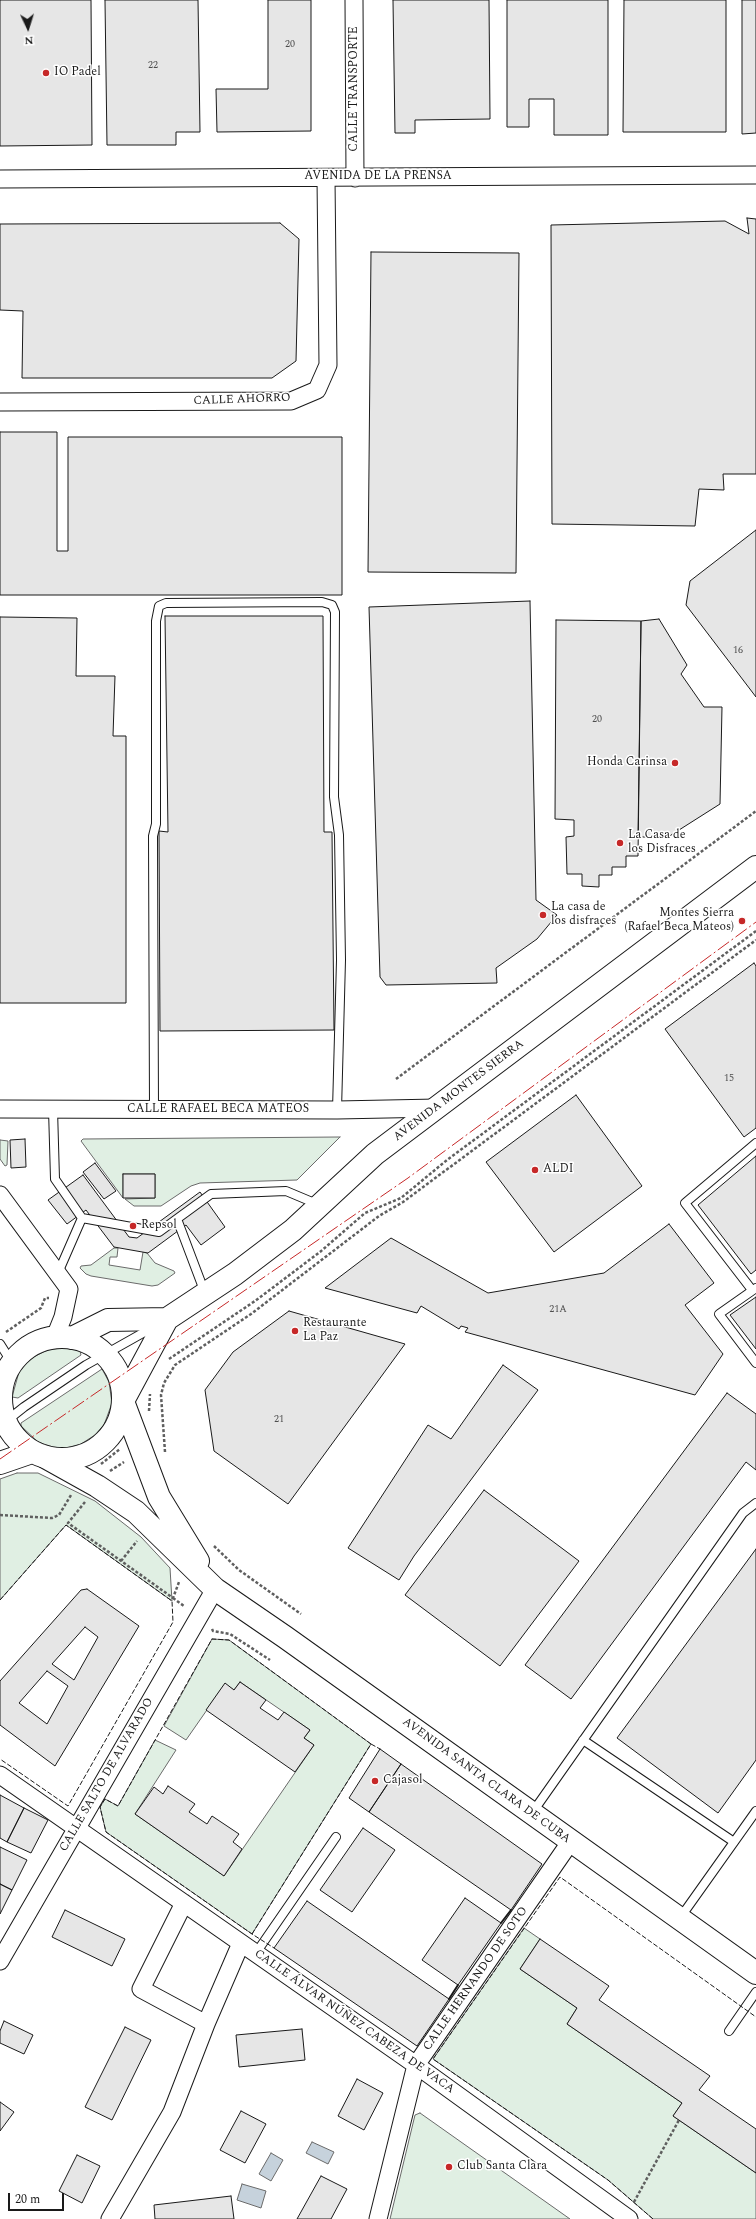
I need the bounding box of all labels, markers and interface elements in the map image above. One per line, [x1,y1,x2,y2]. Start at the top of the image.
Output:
north arrow [8,8,48,48]
street label: CALLE TRANSPORTE [348,26,362,152]
text: N [24,32,34,49]
house number: 20 [285,39,295,51]
house number: 22 [148,60,158,72]
place label: IO Padel [54,66,101,80]
marker: IO Padel [41,68,51,78]
street label: AVENIDA DE LA PRENSA [304,170,452,184]
street label: CALLE AHORRO [193,391,291,409]
house number: 16 [733,645,743,657]
house number: 20 [592,714,602,726]
place label: Honda Carinsa [587,756,667,770]
marker: Honda Carinsa [670,758,680,768]
place label: La Casa de los Disfraces [628,829,696,857]
marker: La Casa de los Disfraces [615,838,625,848]
place label: La casa de los disfraces [551,901,616,929]
place label: Montes Sierra (Rafael Beca Mateos) [624,907,734,935]
marker: La casa de los disfraces [538,910,548,920]
marker: Montes Sierra (Rafael Beca Mateos) [737,916,747,926]
street label: AVENIDA MONTES SIERRA [391,1037,527,1145]
house number: 15 [724,1073,734,1085]
street label: CALLE RAFAEL BECA MATEOS [127,1103,309,1117]
place label: ALDI [543,1163,573,1177]
marker: ALDI [530,1165,540,1175]
place label: Repsol [141,1219,177,1233]
marker: Repsol [128,1221,138,1231]
house number: 21A [549,1304,567,1316]
place label: Restaurante La Paz [303,1317,366,1345]
marker: Restaurante La Paz [290,1326,300,1336]
house number: 21 [274,1414,284,1426]
street label: CALLE SALTO DE ALVARADO [57,1696,157,1854]
street label: AVENIDA SANTA CLARA DE CUBA [399,1715,573,1847]
place label: Cajasol [383,1774,422,1788]
marker: Cajasol [370,1776,380,1786]
street label: CALLE HERNANDO DE SOTO [421,1904,531,2054]
street label: CALLE ÁLVAR NÚÑEZ CABEZA DE VACA [251,1947,457,2097]
place label: Club Santa Clara [457,2160,547,2174]
marker: Club Santa Clara [444,2162,454,2172]
scale bar [10,2185,66,2211]
text: 20 m [15,2190,40,2209]

